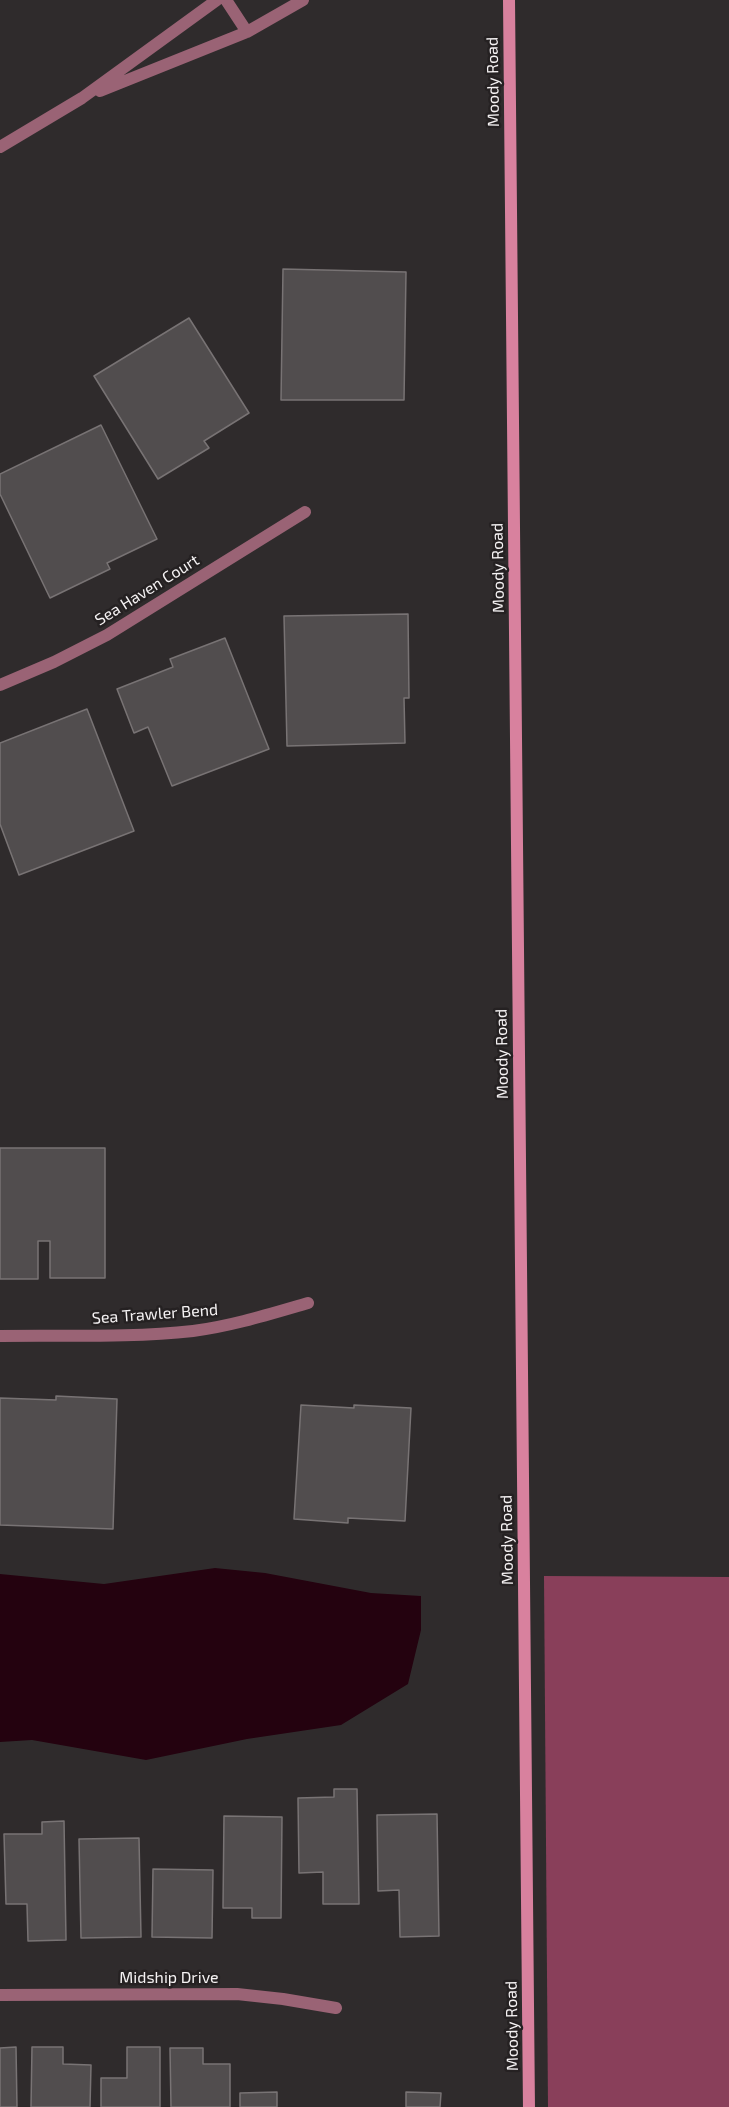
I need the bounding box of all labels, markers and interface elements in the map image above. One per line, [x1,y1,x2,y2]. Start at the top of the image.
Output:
street label: Moody Road [483,37,503,127]
street label: Moody Road [488,523,508,613]
street label: Sea Haven Court [91,550,203,630]
street label: Moody Road [492,1009,512,1099]
street label: Sea Trawler Bend [91,1300,219,1328]
street label: Moody Road [497,1495,517,1585]
street label: Midship Drive [119,1968,219,1988]
street label: Moody Road [502,1981,522,2071]

